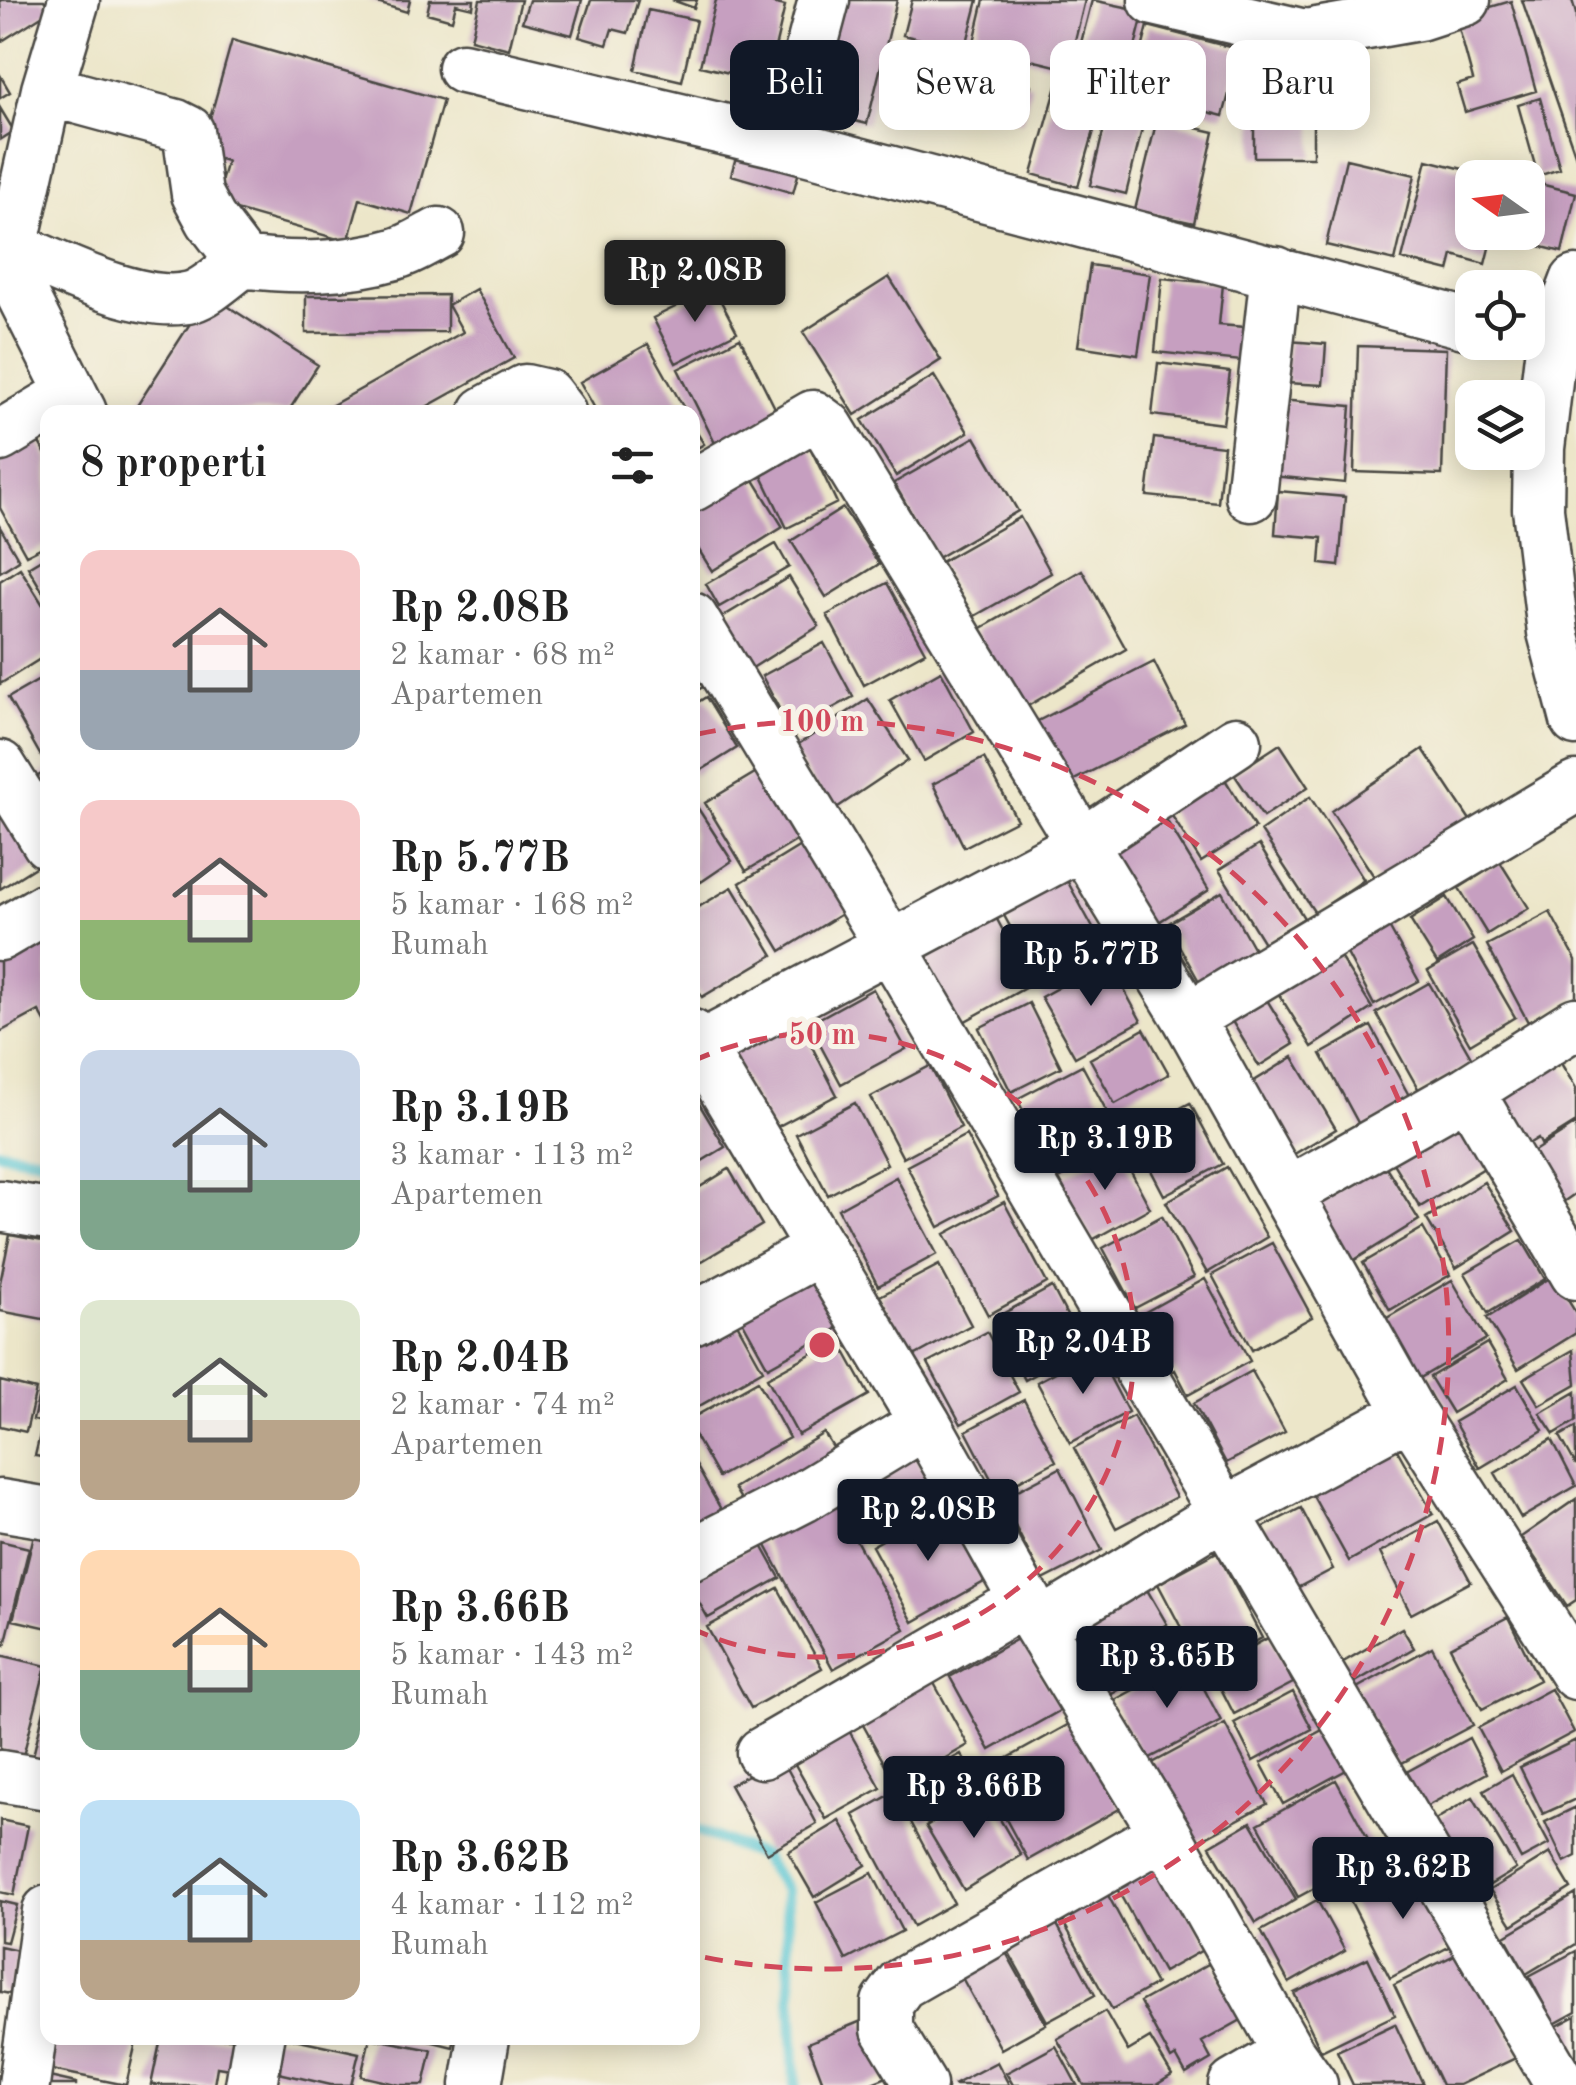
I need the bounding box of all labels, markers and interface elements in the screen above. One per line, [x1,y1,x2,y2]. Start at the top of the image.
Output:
chip: Beli [730,40,859,130]
chip: Sewa [879,40,1030,130]
chip: Filter [1050,40,1206,130]
chip: Baru [1226,40,1370,130]
north arrow [1455,160,1545,250]
map controls [1455,160,1545,470]
pin: Rp 2.08B [592,240,798,325]
text: Rp 2.08B [626,256,764,288]
button: locate [1455,270,1545,360]
button: layers [1455,380,1545,470]
icon: filters [605,438,660,493]
text: 8 properti [80,444,267,486]
text: Rp 2.08B [390,589,570,631]
icon: home [160,590,280,710]
text: 2 kamar · 68 m² [390,640,615,672]
text: Apartemen [390,680,543,712]
text: 100 m [780,708,864,738]
text: Rp 5.77B [390,839,570,881]
icon: home [160,840,280,960]
text: 5 kamar · 168 m² [390,890,633,922]
pin: Rp 5.77B [988,924,1194,1009]
text: Rumah [390,930,489,962]
text: Rp 5.77B [1022,940,1160,972]
text: 50 m [788,1021,856,1051]
text: Rp 3.19B [390,1089,570,1131]
icon: home [160,1090,280,1210]
pin: Rp 3.19B [1002,1108,1208,1193]
text: Rp 3.19B [1036,1124,1174,1156]
text: 3 kamar · 113 m² [390,1140,633,1172]
text: Apartemen [390,1180,543,1212]
pin: Rp 2.04B [980,1312,1186,1397]
centre of rings [804,1327,840,1363]
text: Rp 2.04B [1014,1328,1152,1360]
text: Rp 2.04B [390,1339,570,1381]
icon: home [160,1340,280,1460]
text: 2 kamar · 74 m² [390,1390,615,1422]
text: Apartemen [390,1430,543,1462]
pin: Rp 2.08B [825,1479,1031,1564]
text: Rp 2.08B [859,1495,997,1527]
text: Rp 3.66B [390,1589,570,1631]
icon: home [160,1590,280,1710]
pin: Rp 3.65B [1064,1626,1270,1711]
text: 5 kamar · 143 m² [390,1640,633,1672]
text: Rp 3.65B [1098,1642,1236,1674]
text: Rumah [390,1680,489,1712]
pin: Rp 3.66B [871,1756,1077,1841]
text: Rp 3.66B [905,1772,1043,1804]
pin: Rp 3.62B [1300,1837,1506,1922]
text: Rp 3.62B [390,1839,570,1881]
icon: home [160,1840,280,1960]
text: Rp 3.62B [1334,1853,1472,1885]
text: 4 kamar · 112 m² [390,1890,633,1922]
text: Rumah [390,1930,489,1962]

